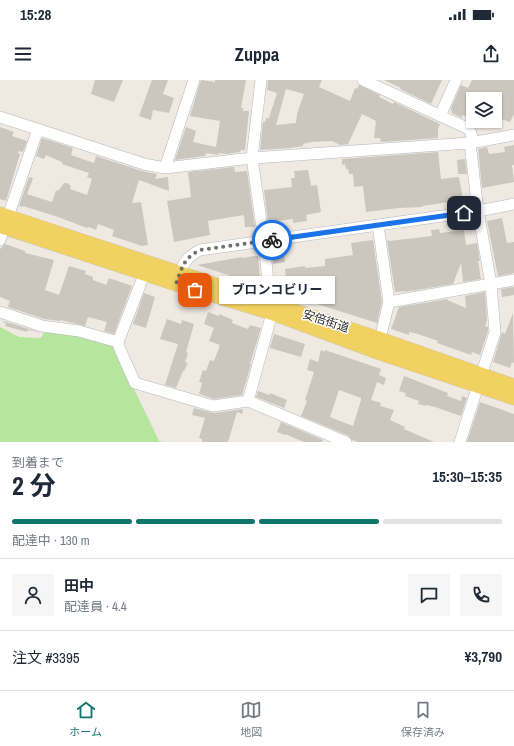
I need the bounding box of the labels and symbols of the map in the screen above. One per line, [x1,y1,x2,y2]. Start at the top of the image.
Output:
pin [447,196,481,230]
courier [252,220,292,260]
pin [178,273,212,307]
callout: ブロンコビリー [219,276,335,304]
street label: 安倍街道 [301,306,351,336]

